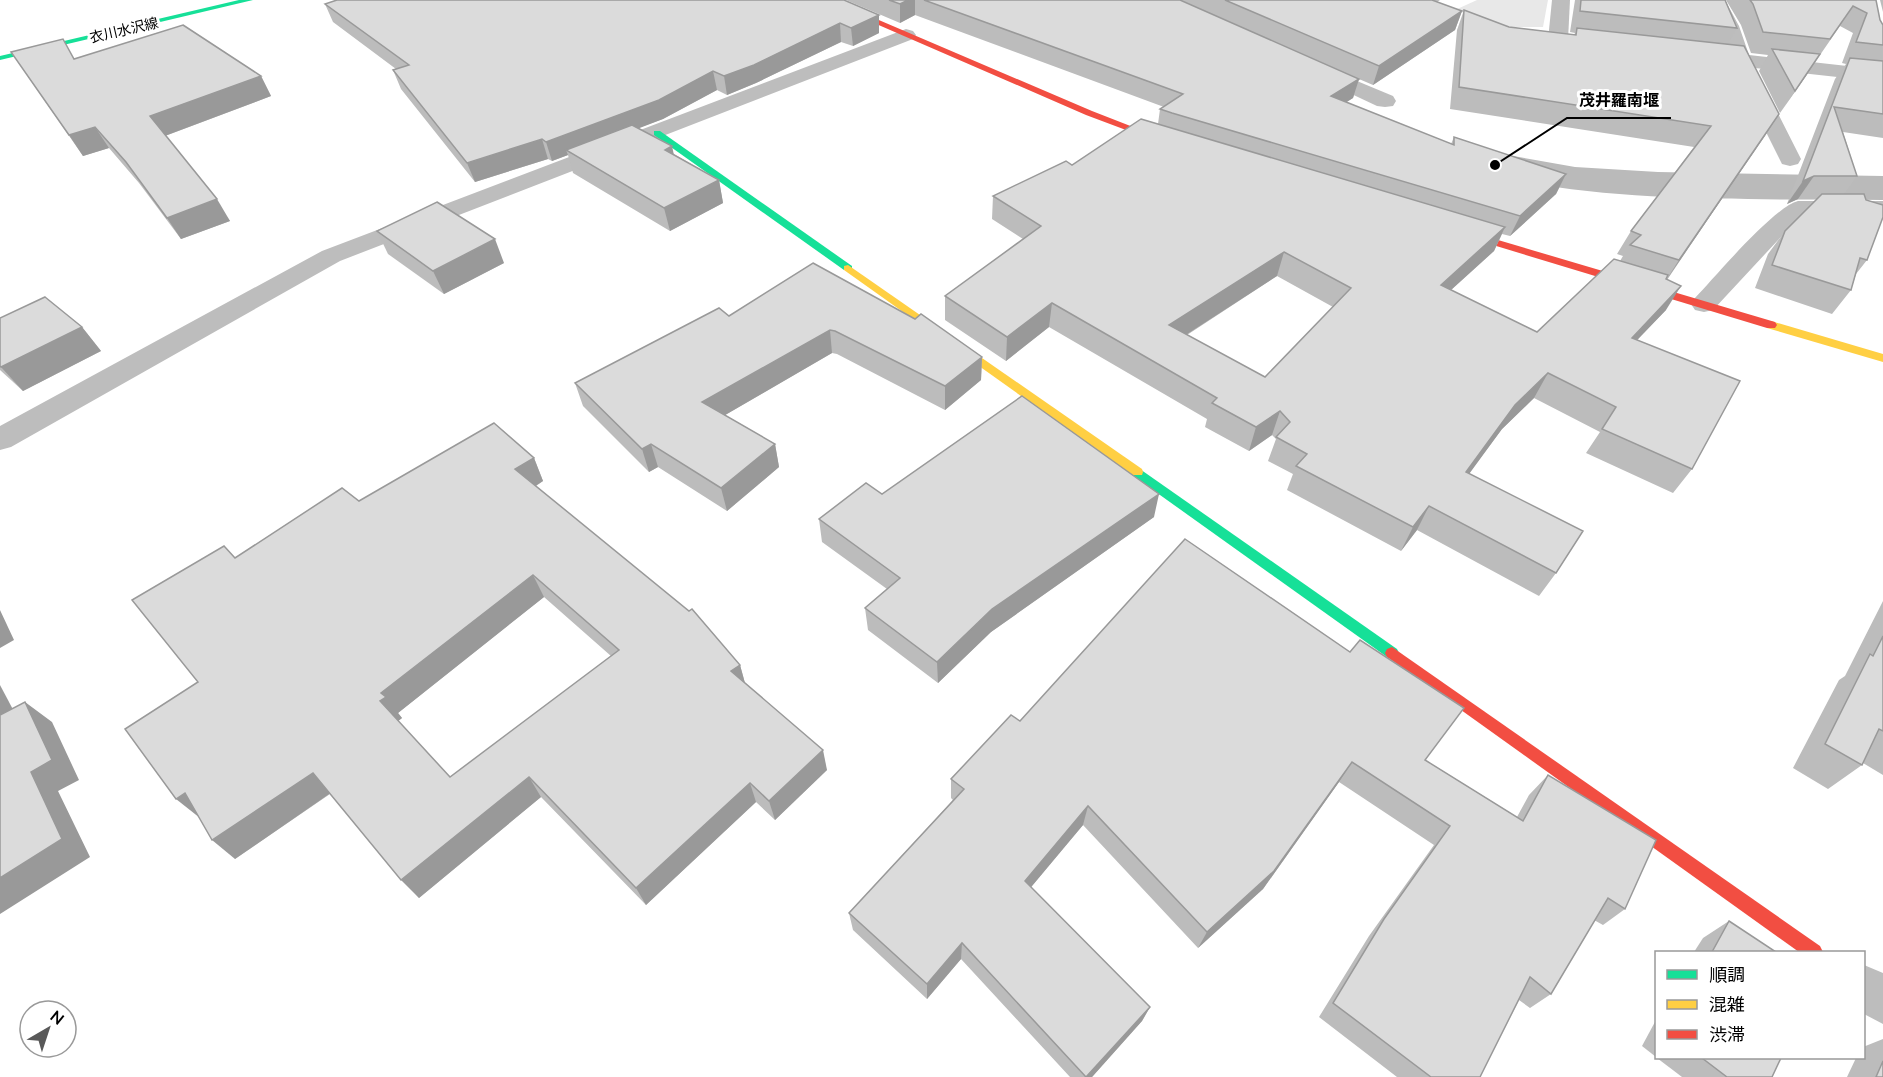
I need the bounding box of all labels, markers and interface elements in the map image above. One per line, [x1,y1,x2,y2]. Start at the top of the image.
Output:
street label: 衣川水沢線 [88,13,160,48]
callout: 茂井羅南堰 [1567,84,1671,118]
text: 茂井羅南堰 [1579,90,1659,112]
legend [1655,951,1865,1059]
text: 順調 [1709,963,1745,987]
text: 混雑 [1709,993,1745,1017]
north arrow [18,999,78,1059]
text: N [45,1006,68,1030]
text: 渋滞 [1709,1023,1745,1047]

